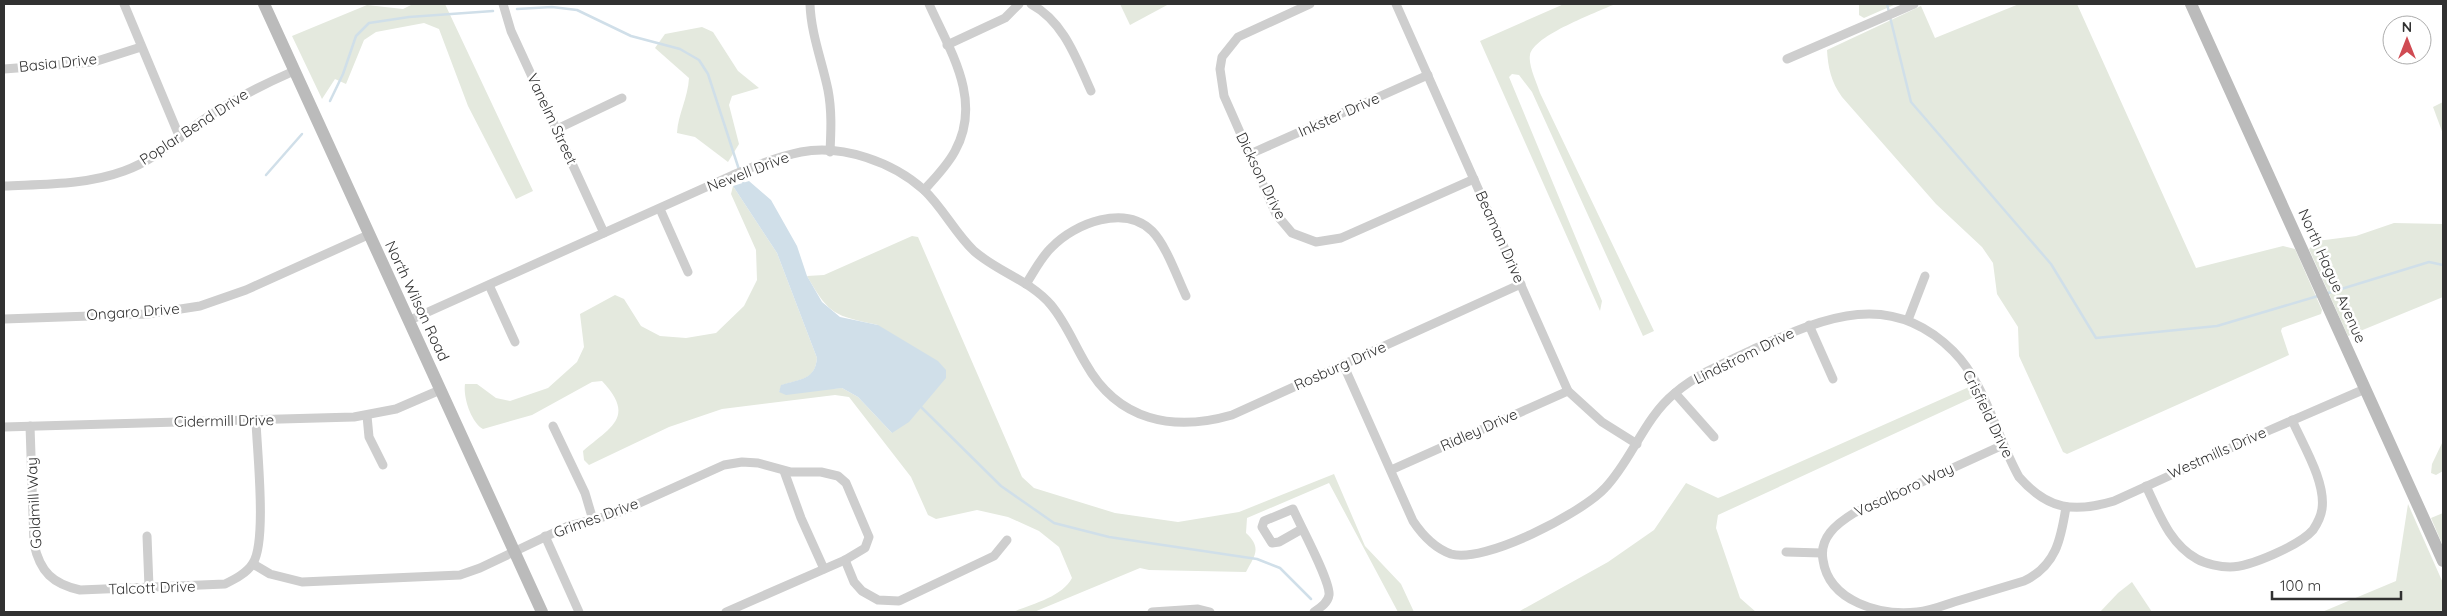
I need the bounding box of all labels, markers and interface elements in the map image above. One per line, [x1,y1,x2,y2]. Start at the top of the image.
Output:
north arrow [2382,15,2432,65]
text: N [2402,18,2412,36]
street label: Basia Drive [18,49,98,76]
street label: Vanelm Street [523,70,582,167]
street label: Poplar Bend Drive [136,84,252,169]
street label: Inkster Drive [1295,88,1382,141]
street label: Dickson Drive [1232,129,1291,222]
street label: Newell Drive [704,147,791,196]
street label: Beaman Drive [1472,188,1529,286]
street label: North Hague Avenue [2294,206,2371,346]
street label: North Wilson Road [381,238,454,364]
street label: Ongaro Drive [86,299,180,324]
street label: Lindstrom Drive [1690,323,1797,388]
street label: Rosburg Drive [1291,337,1389,394]
street label: Crisfield Drive [1959,367,2018,461]
street label: Ridley Drive [1437,404,1520,455]
street label: Cidermill Drive [174,410,274,431]
street label: Westmills Drive [2165,422,2269,483]
street label: Goldmill Way [22,457,45,549]
street label: Vasalboro Way [1851,458,1956,521]
street label: Grimes Drive [551,493,641,542]
scale bar [2272,568,2401,600]
street label: Talcott Drive [108,576,196,599]
text: 100 m [2280,576,2321,595]

